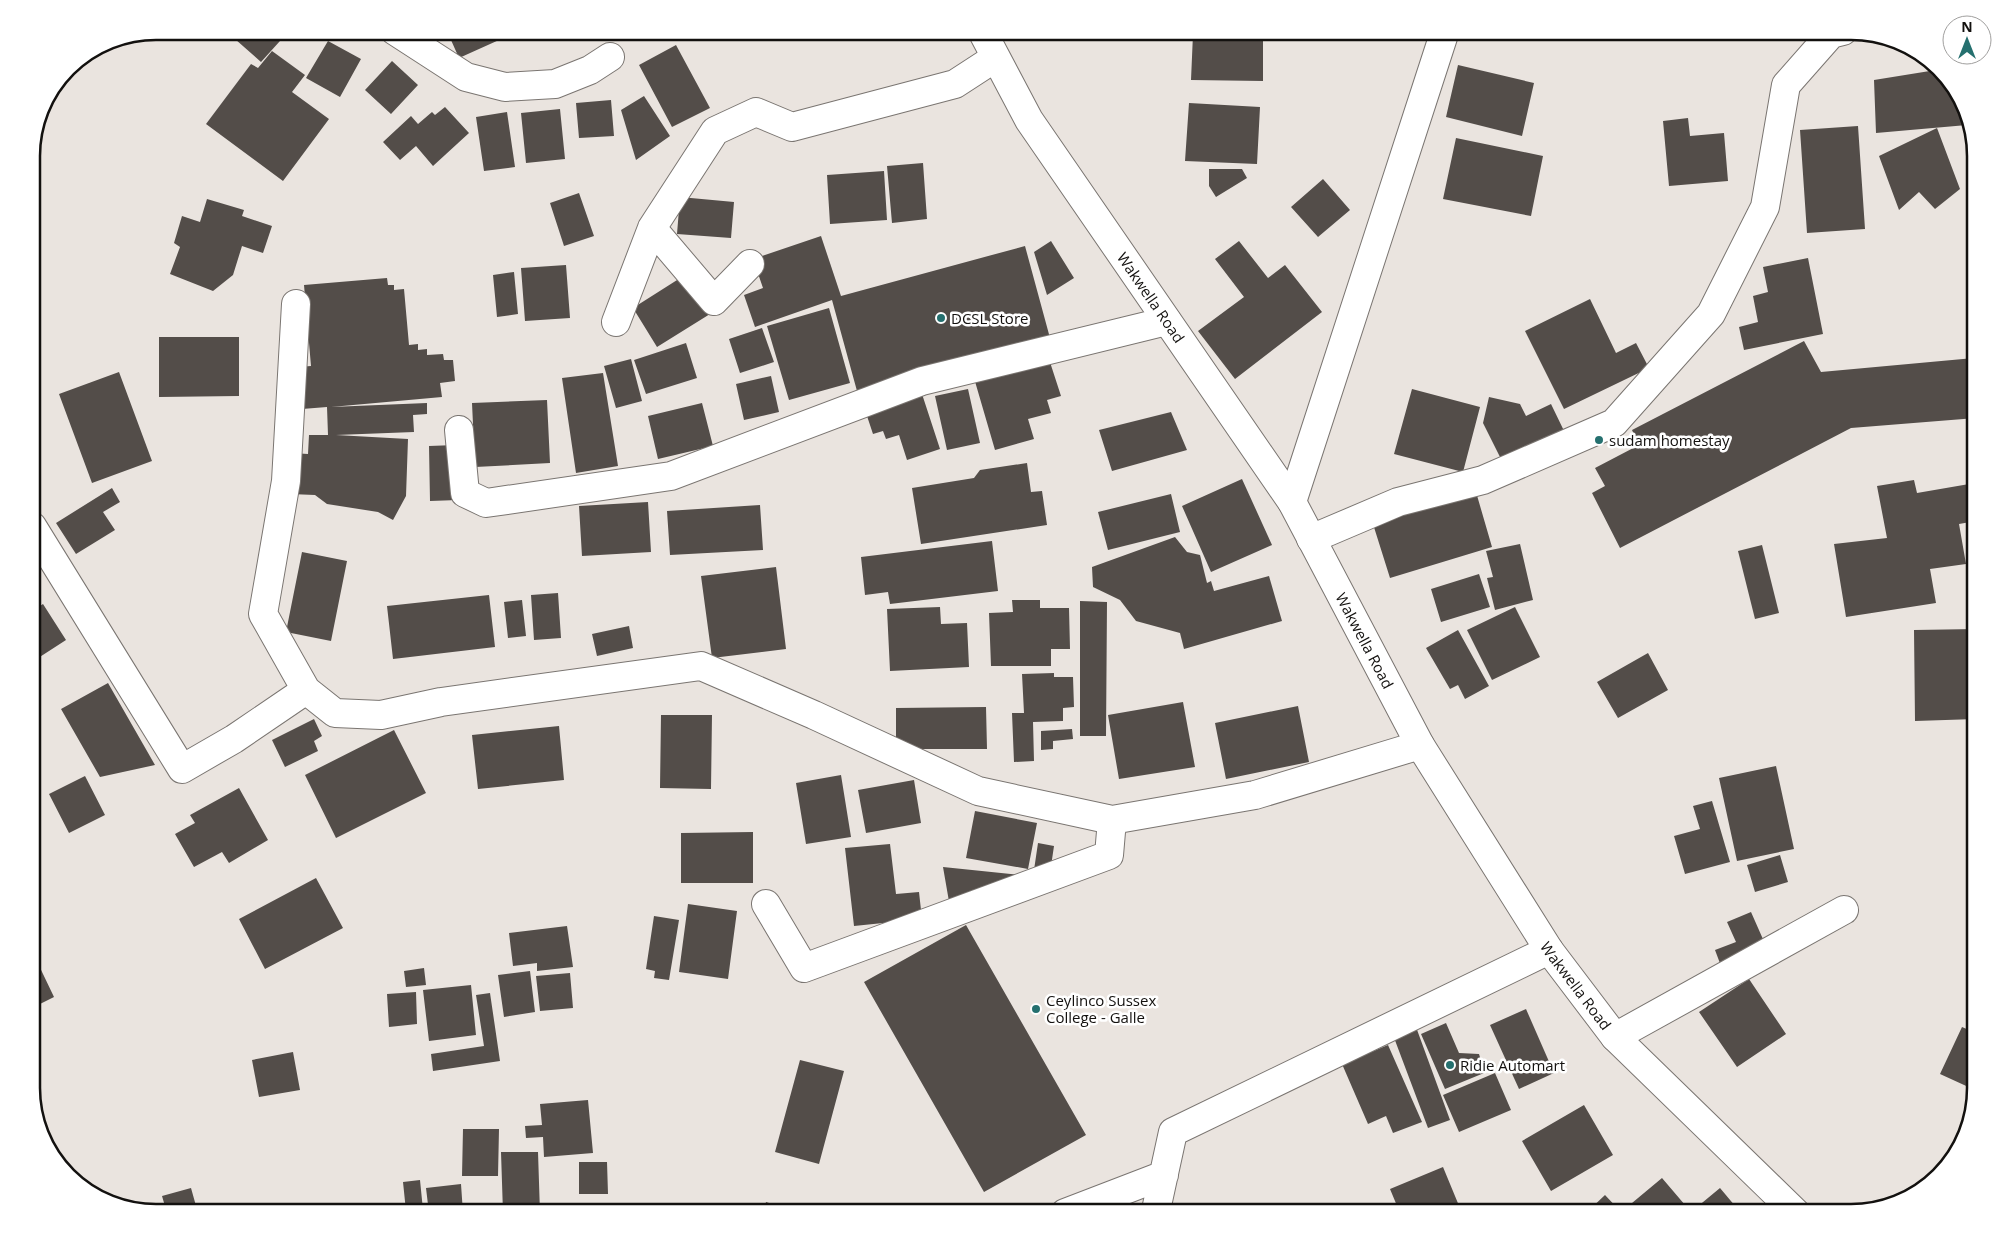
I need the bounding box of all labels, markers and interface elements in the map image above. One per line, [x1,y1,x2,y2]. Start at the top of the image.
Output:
north arrow [1942,15,1992,65]
text: N [1961,17,1973,36]
street label: Wakwella Road [1113,248,1189,347]
place label: DCSL Store [951,308,1028,328]
marker: DCSL Store [935,312,947,324]
place label: sudam homestay [1609,430,1730,450]
marker: sudam homestay [1593,434,1605,446]
street label: Wakwella Road [1331,589,1398,692]
street label: Wakwella Road [1536,938,1616,1034]
place label: Ceylinco Sussex College - Galle [1046,990,1156,1027]
marker: Ceylinco Sussex College - Galle [1030,1003,1042,1015]
place label: Ridie Automart [1460,1055,1565,1075]
marker: Ridie Automart [1444,1059,1456,1071]

